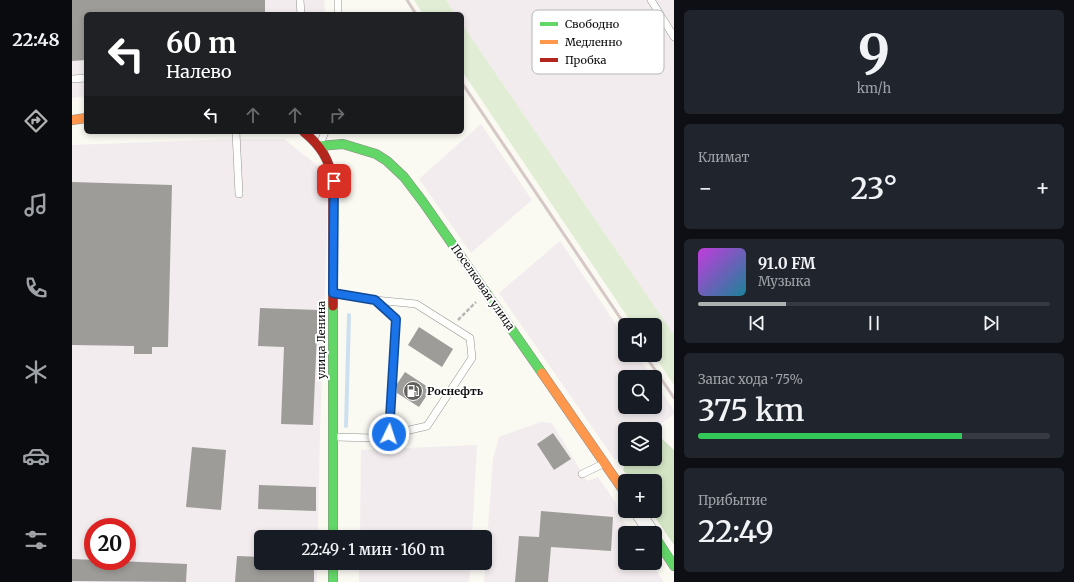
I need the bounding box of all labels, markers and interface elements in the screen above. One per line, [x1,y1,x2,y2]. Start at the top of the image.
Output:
legend [532,10,664,74]
text: Свободно [565,17,620,31]
text: 9 [858,21,890,86]
text: 60 m [166,25,236,61]
text: 22:48 [12,28,60,51]
icon: left [100,28,152,80]
text: Медленно [565,35,623,49]
text: Пробка [565,53,607,67]
text: Налево [166,60,232,83]
text: km/h [857,80,891,97]
icon: left [200,104,222,126]
icon: ahead [242,104,264,126]
icon: ahead [284,104,306,126]
icon: right [326,104,348,126]
icon: directions [22,107,50,135]
text: Климат [698,149,749,166]
pin [317,164,351,198]
text: 23° [850,169,898,207]
icon: arrive [323,170,345,192]
text: − [698,174,713,202]
text: + [1035,174,1050,202]
icon: music [22,191,50,219]
street label: Поселковая улица [448,241,518,333]
text: 91.0 FM [758,254,816,273]
text: Музыка [758,273,811,290]
icon: phone [22,274,50,302]
street label: улица Ленина [314,301,328,379]
icon: previous [746,312,768,334]
icon: pause [863,312,885,334]
icon: next [980,312,1002,334]
map controls [618,318,662,570]
button: sound [618,318,662,362]
icon: climate [22,358,50,386]
button: search [618,370,662,414]
text: Запас хода · 75% [698,371,803,388]
fuel station icon: Роснефть [402,380,424,402]
place label: Роснефть [427,384,484,398]
text: 375 km [698,391,804,429]
position arrow [368,413,410,455]
button: layers [618,422,662,466]
icon: car [22,442,50,470]
button: + [618,474,662,518]
text: Прибытие [698,492,767,509]
text: 22:49 [698,512,774,550]
speed limit sign: 20 [84,518,136,570]
icon: filters [22,526,50,554]
button: − [618,526,662,570]
text: 22:49 · 1 мин · 160 m [301,540,445,559]

